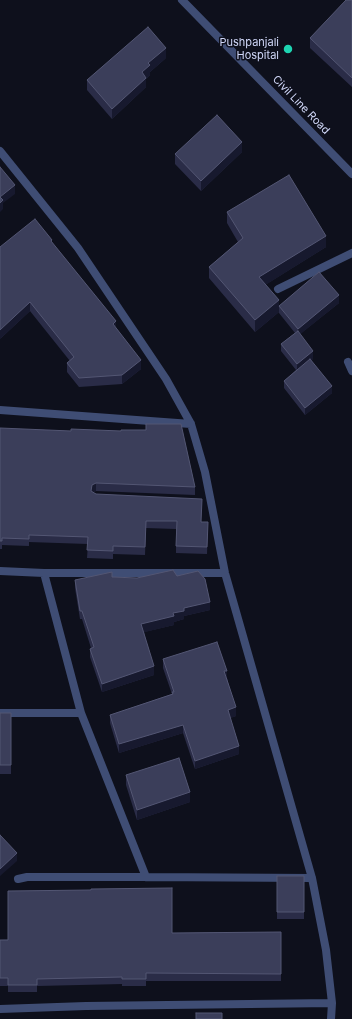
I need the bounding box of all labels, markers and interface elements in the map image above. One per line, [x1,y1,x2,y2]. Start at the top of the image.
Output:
place label: Pushpanjali Hospital [219,36,279,62]
marker: Pushpanjali Hospital [282,43,294,55]
street label: Civil Line Road [270,73,332,137]

